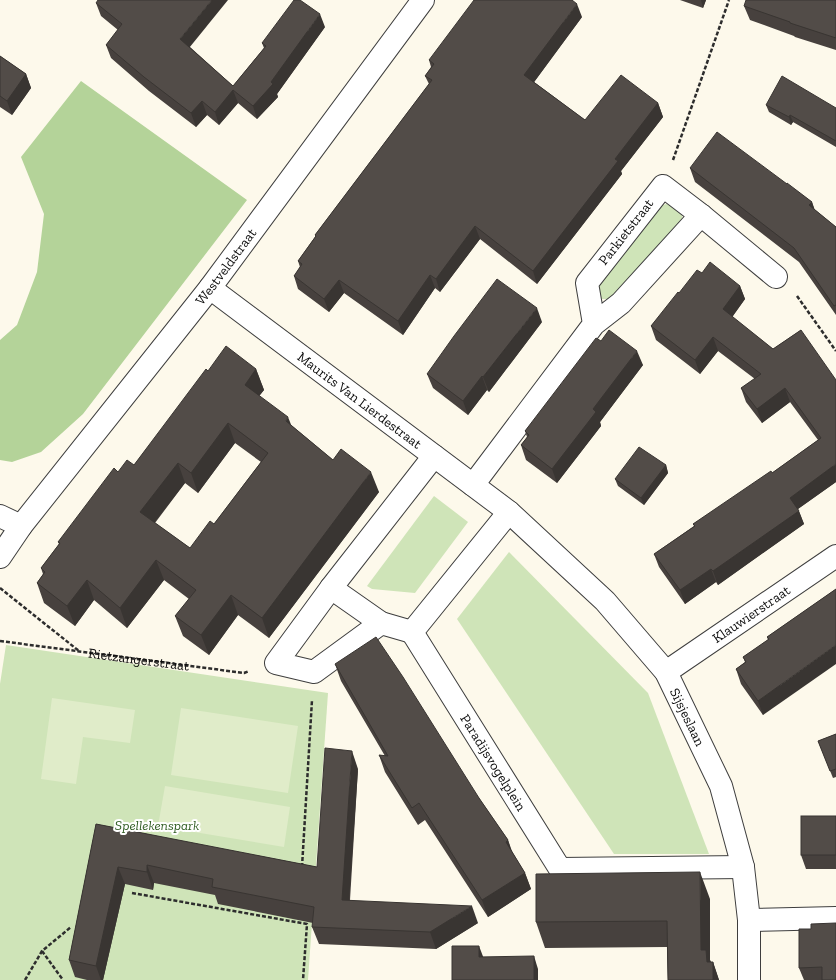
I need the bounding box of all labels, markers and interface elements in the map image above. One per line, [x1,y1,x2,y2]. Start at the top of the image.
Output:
street label: Parkietstraat [595,195,658,269]
street label: Westveldstraat [192,224,260,308]
street label: Maurits Van Lierdestraat [294,348,426,453]
street label: Klauwierstraat [709,581,794,646]
street label: Rietzangerstraat [87,644,191,674]
street label: Sijsjeslaan [666,685,709,749]
street label: Paradijsvogelplein [457,711,530,814]
park label: Spellekenspark [115,817,199,834]

